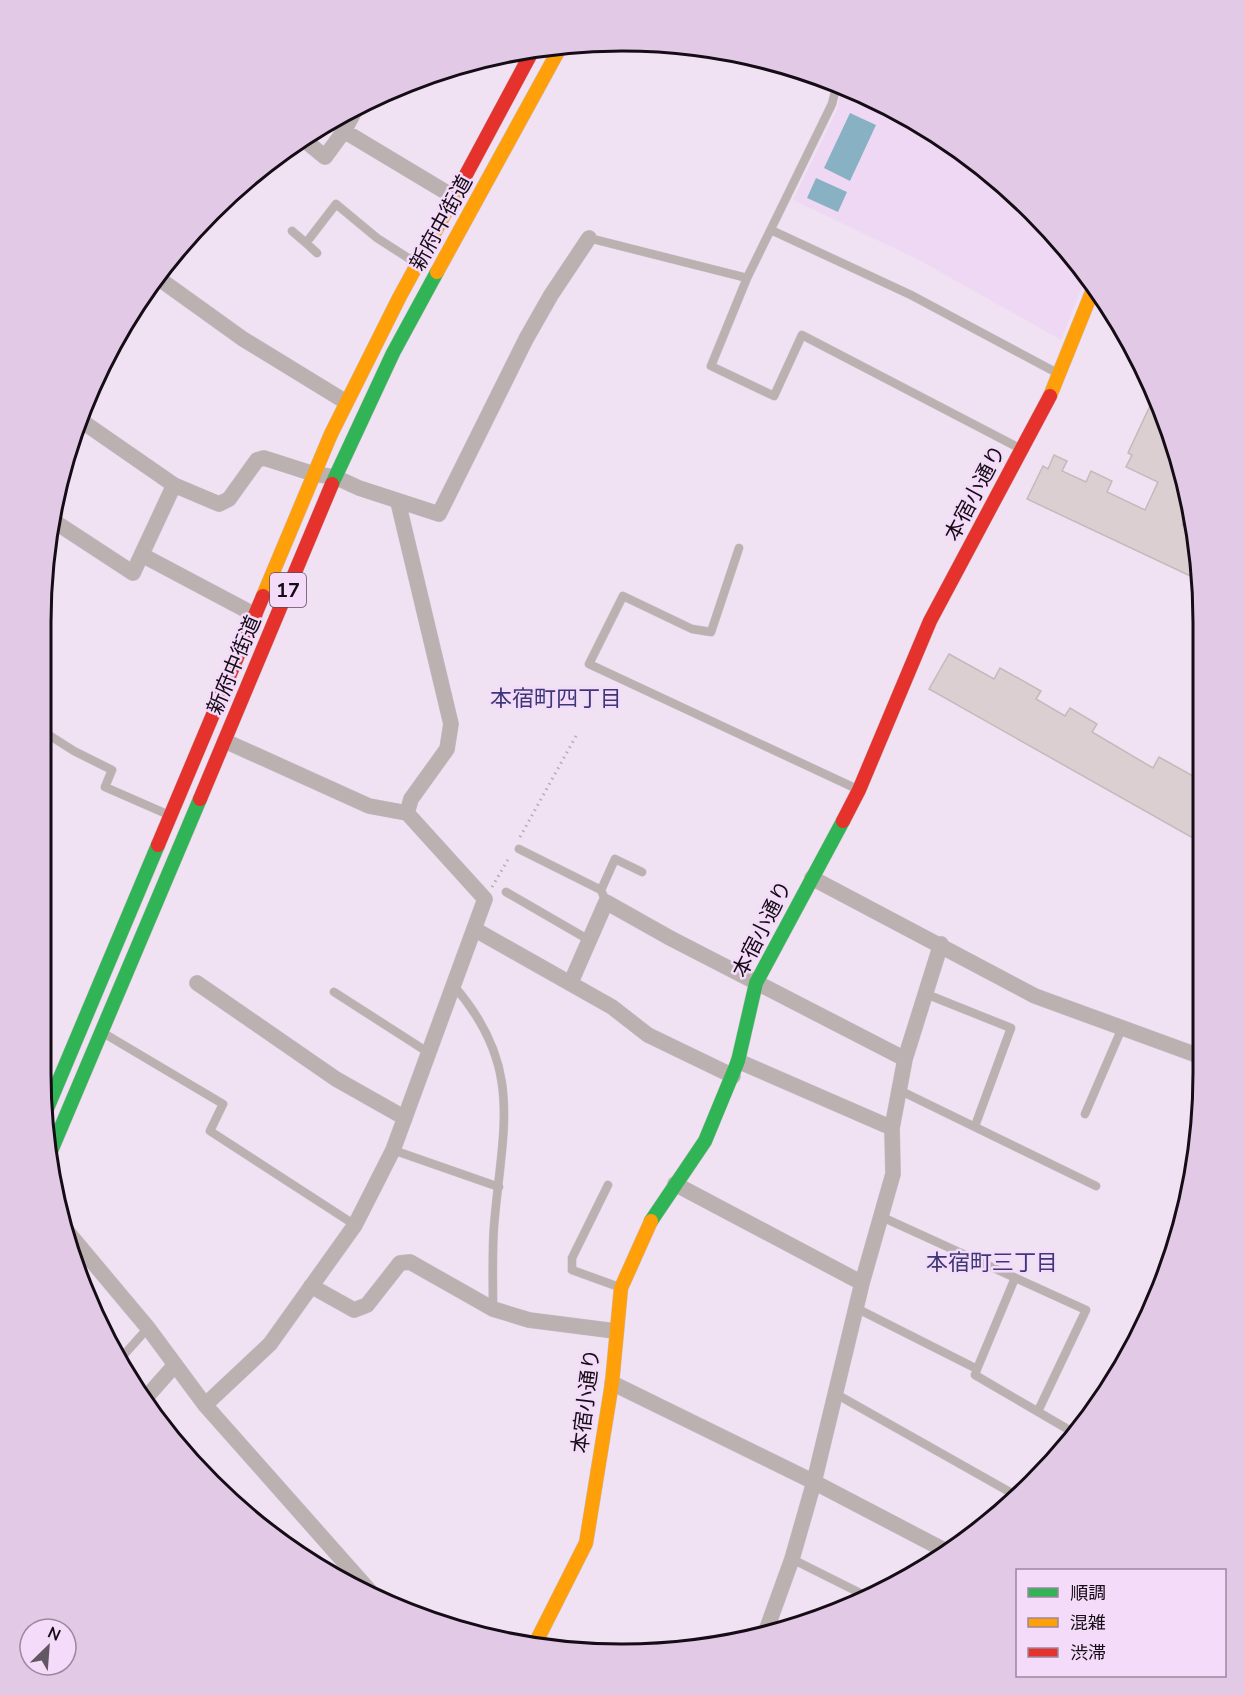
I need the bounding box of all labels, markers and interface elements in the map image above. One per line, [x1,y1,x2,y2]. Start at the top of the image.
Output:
street label: 新府中街道 [403,170,479,276]
street label: 本宿小通り [938,440,1012,546]
road number: 17 [270,573,306,607]
street label: 新府中街道 [201,611,267,719]
district label: 本宿町四丁目 [490,684,622,714]
street label: 本宿小通り [726,876,798,982]
district label: 本宿町三丁目 [926,1248,1058,1278]
street label: 本宿小通り [566,1347,606,1455]
legend [1016,1569,1226,1677]
text: 順調 [1070,1581,1106,1605]
text: 混雑 [1070,1611,1106,1635]
north arrow [18,1617,78,1677]
text: N [44,1622,64,1647]
text: 渋滞 [1070,1641,1106,1665]

